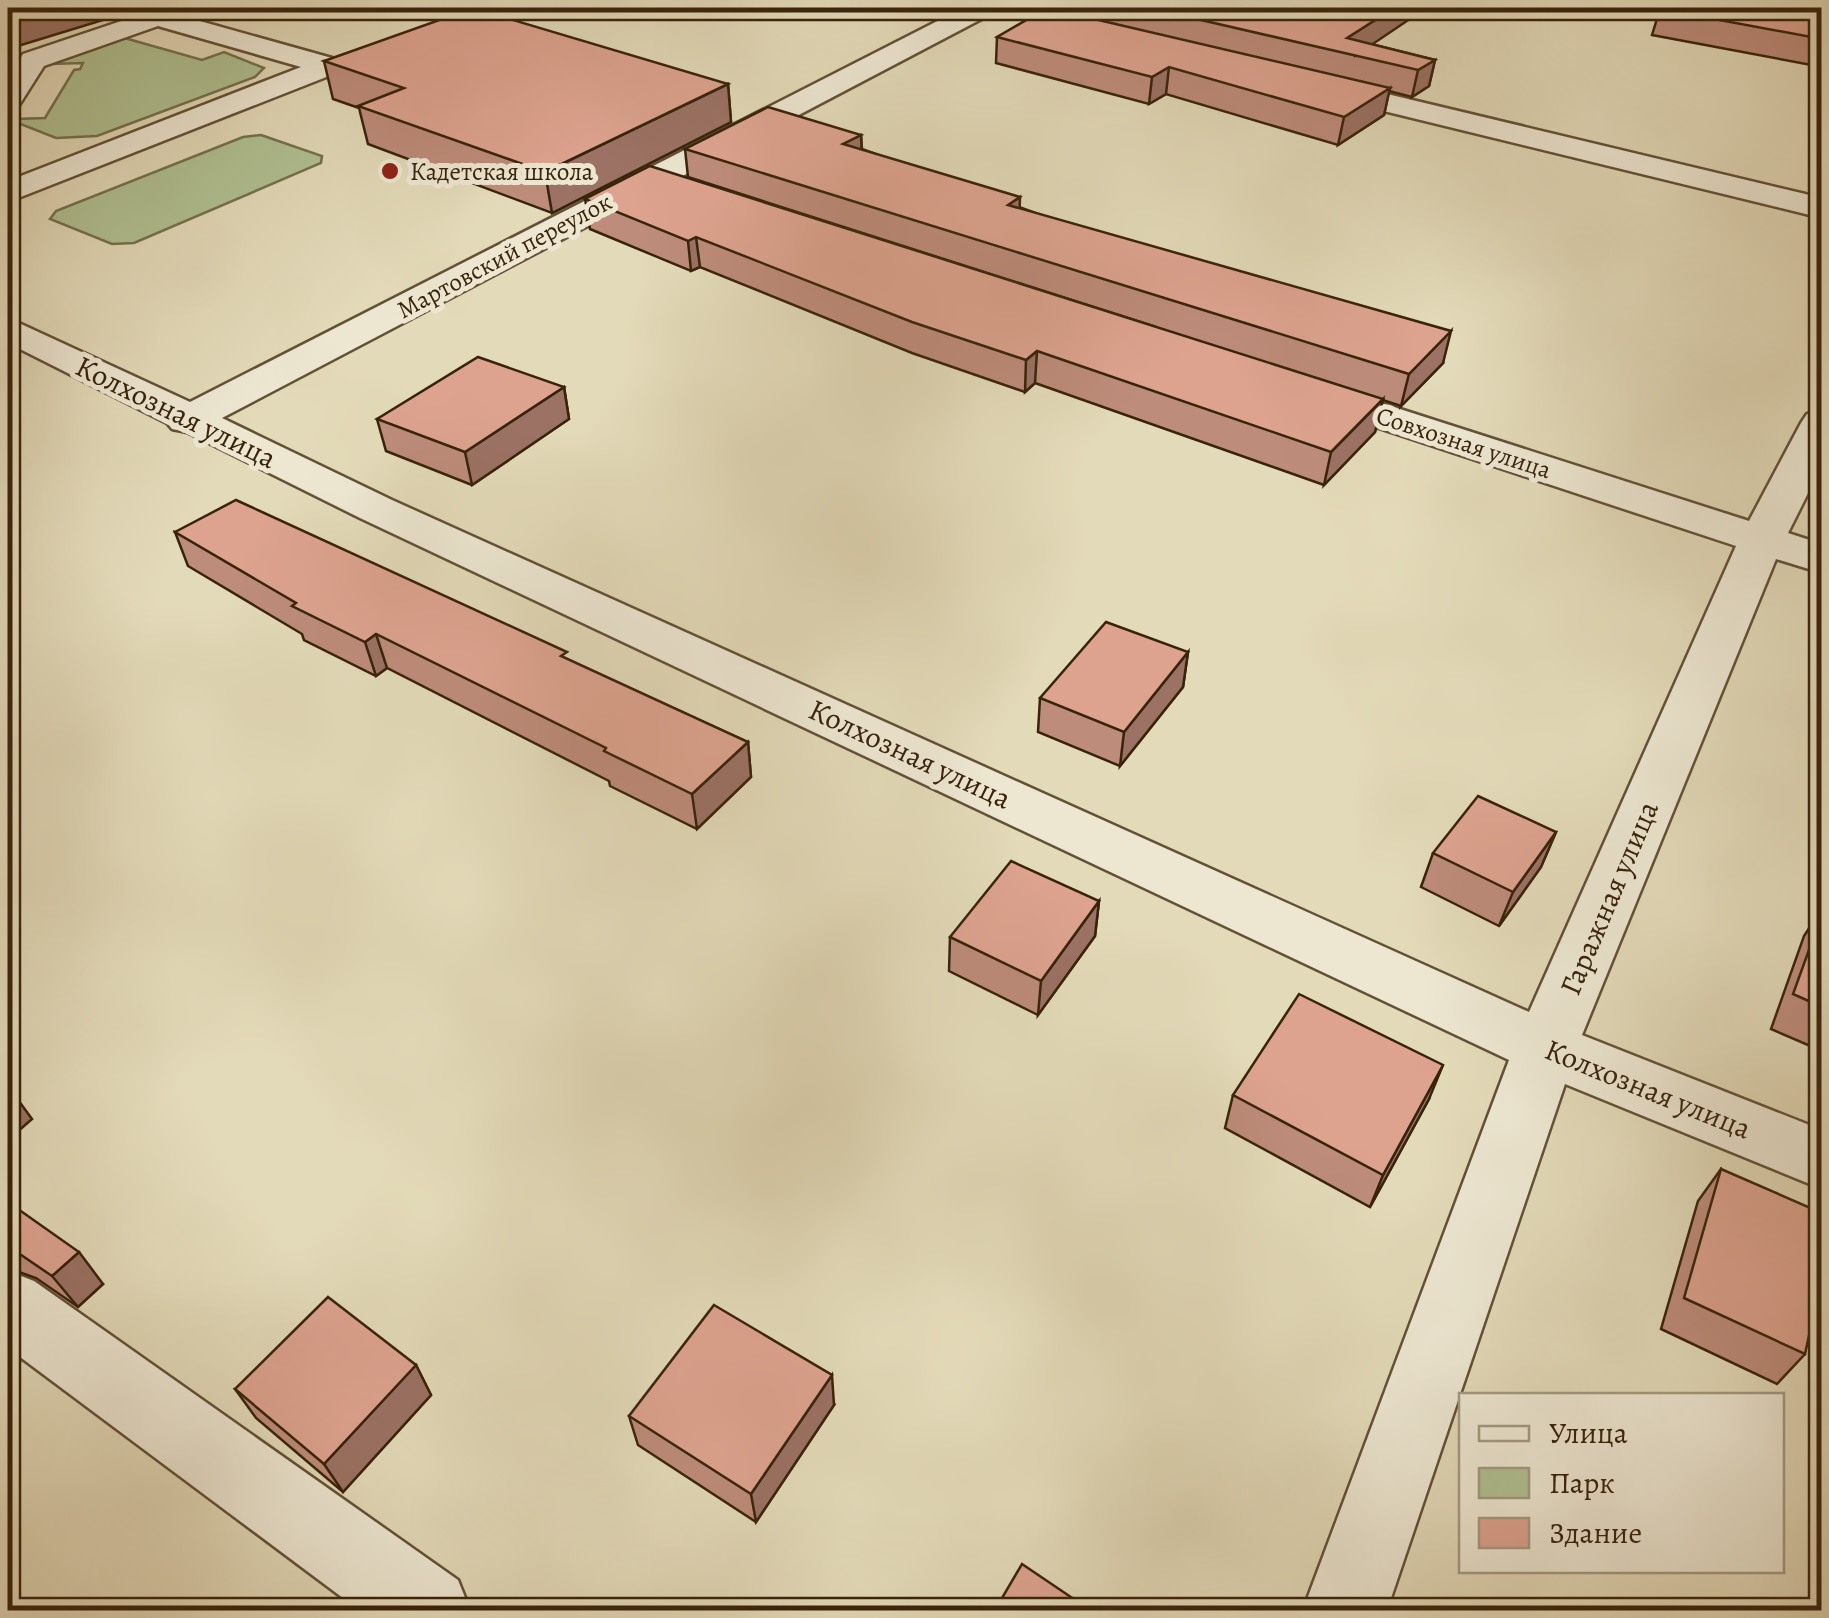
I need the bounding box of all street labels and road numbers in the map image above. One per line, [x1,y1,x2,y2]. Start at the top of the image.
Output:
street label: Мартовский переулок [391,185,618,327]
street label: Колхозная улица [69,346,283,478]
street label: Совхозная улица [1372,399,1556,487]
street label: Колхозная улица [802,690,1018,818]
street label: Гаражная улица [1550,795,1668,1001]
street label: Колхозная улица [1539,1029,1757,1149]

